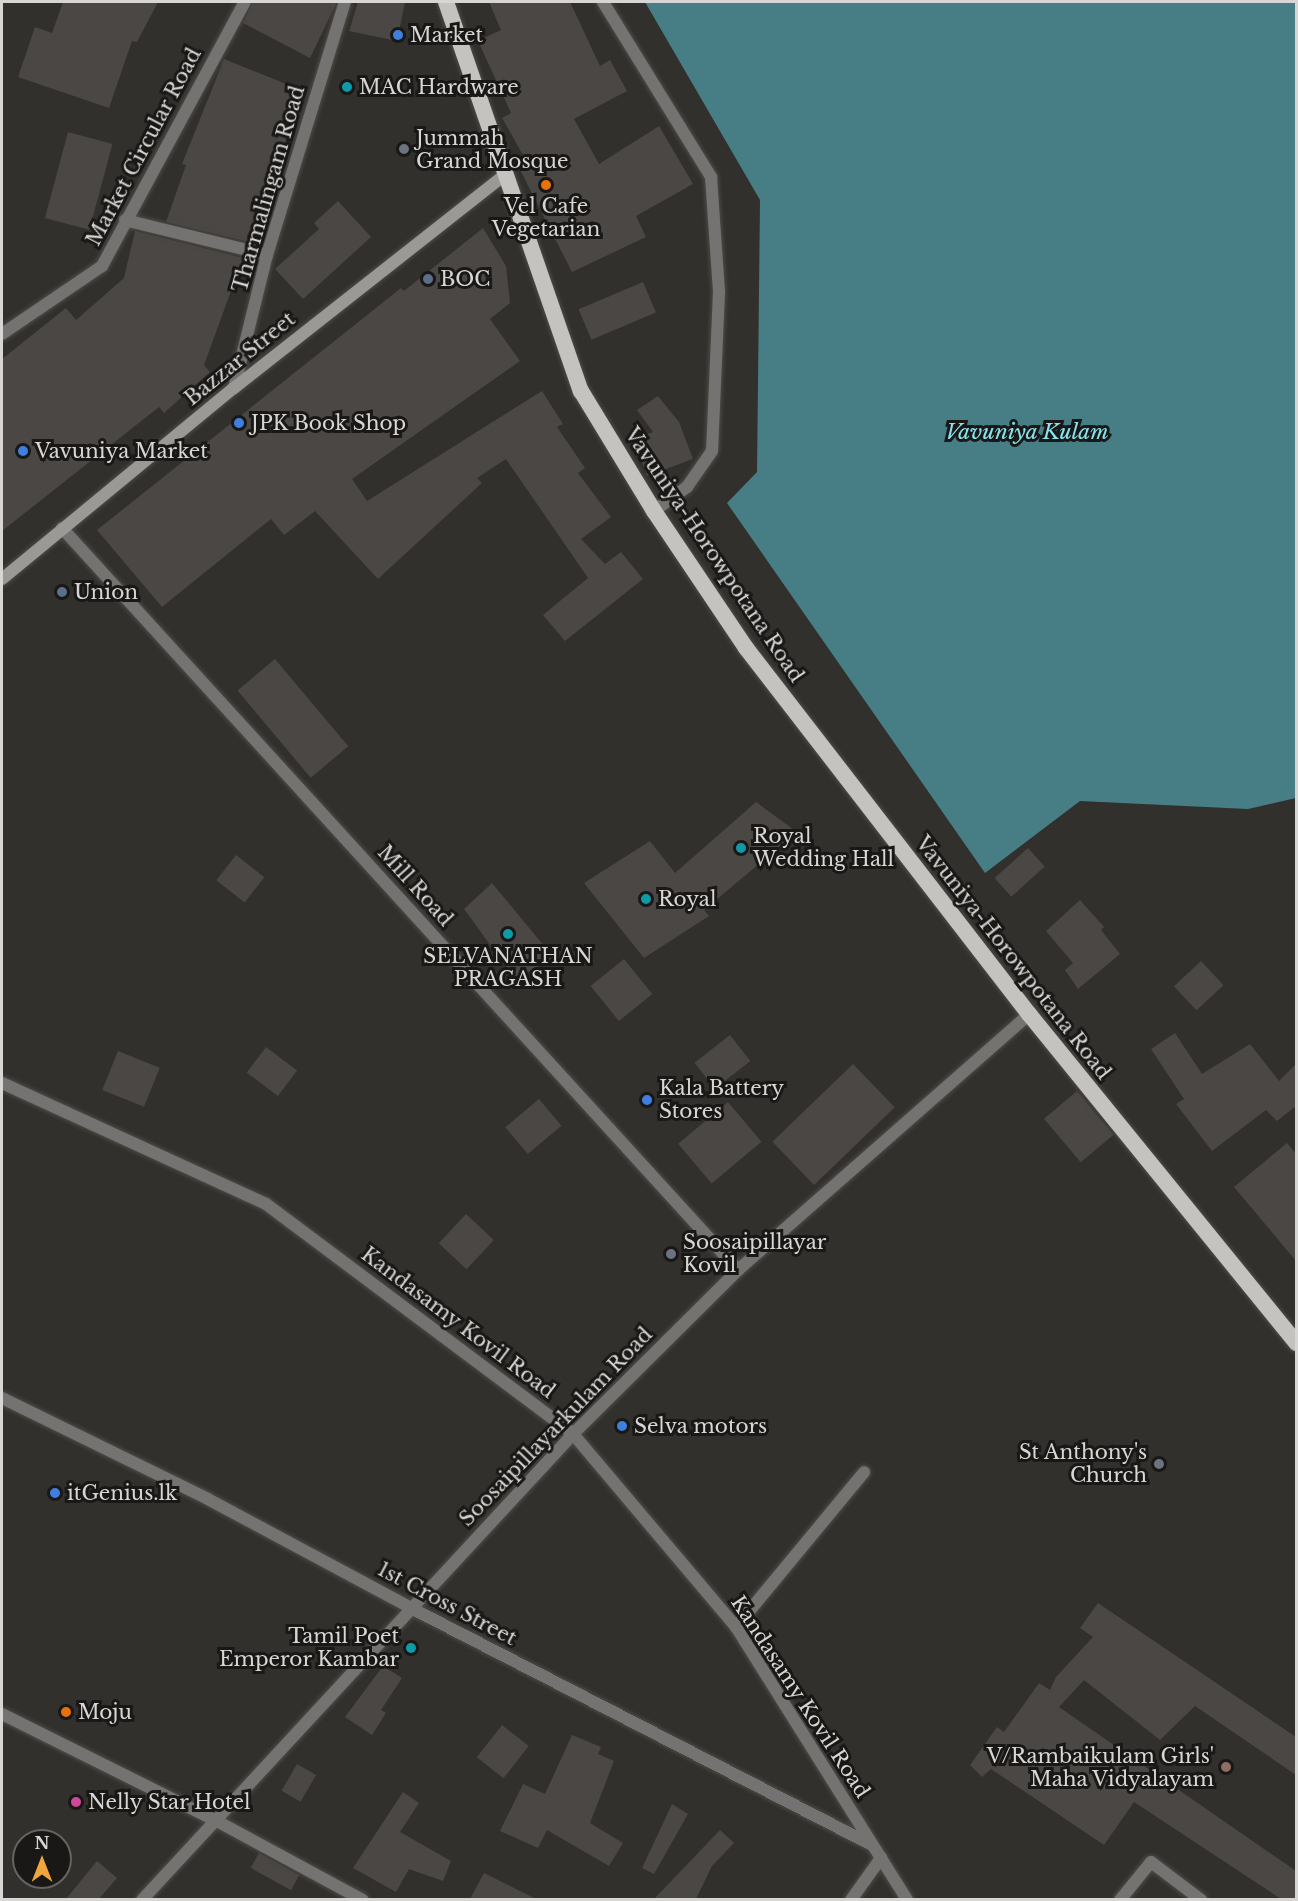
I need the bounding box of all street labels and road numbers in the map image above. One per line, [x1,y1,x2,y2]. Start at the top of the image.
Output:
street label: Market Circular Road [81,44,207,250]
street label: Tharmalingam Road [228,83,310,295]
street label: Bazzar Street [180,307,300,411]
street label: Vavuniya-Horowpotana Road [619,423,809,687]
street label: Vavuniya-Horowpotana Road [910,831,1116,1085]
street label: Mill Road [372,841,458,931]
street label: Kandasamy Kovil Road [356,1242,560,1404]
street label: Soosaipillayarkulam Road [455,1323,657,1531]
street label: 1st Cross Street [373,1557,521,1651]
street label: Kandasamy Kovil Road [725,1591,875,1803]

